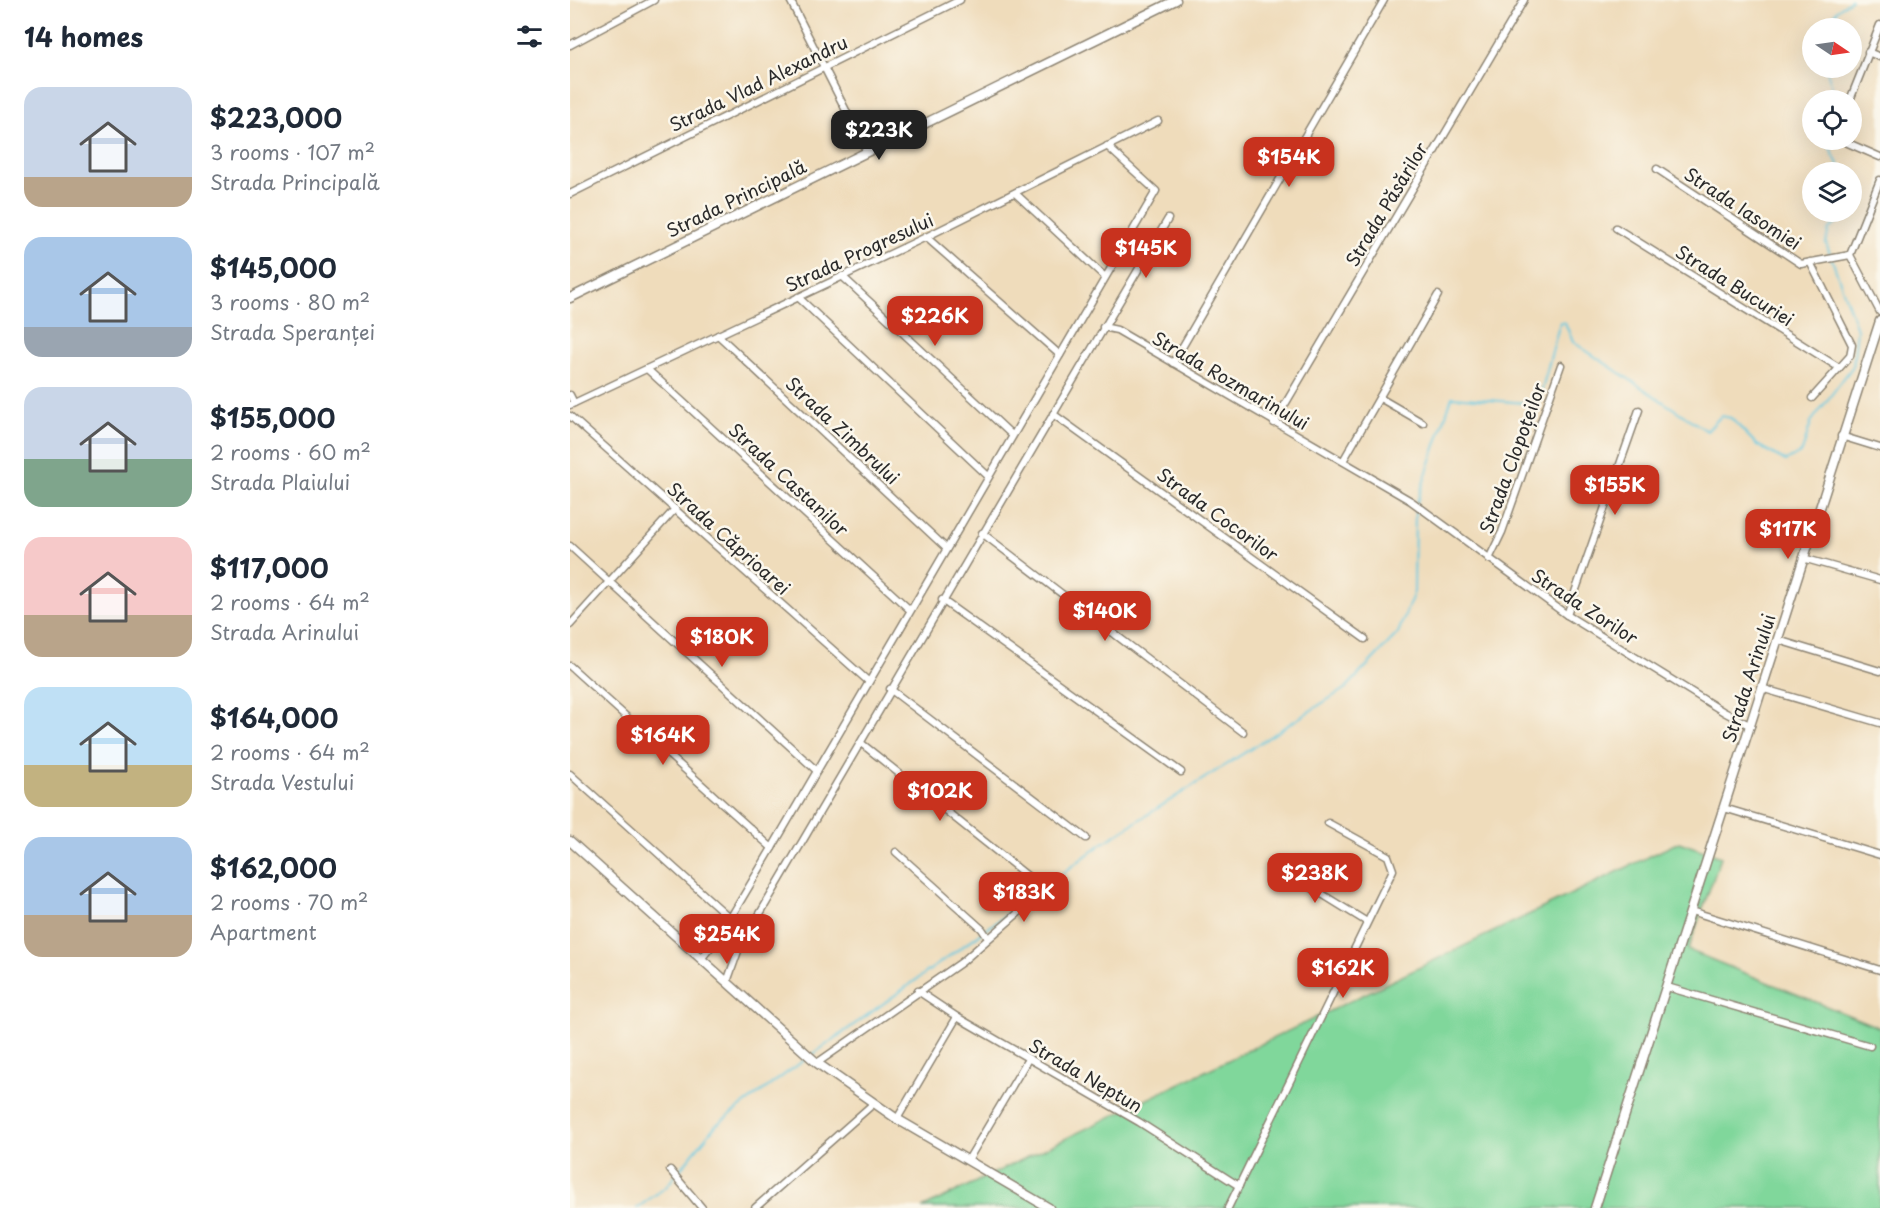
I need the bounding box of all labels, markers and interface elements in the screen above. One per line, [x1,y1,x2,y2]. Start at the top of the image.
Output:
text: 14 homes [24,17,143,56]
north arrow [1802,18,1862,78]
map controls [1802,18,1862,222]
icon: filters [513,20,546,53]
street label: Strada Vlad Alexandru [664,28,852,138]
button: locate [1802,90,1862,150]
text: $223,000 [210,98,342,137]
pin: $223K [837,110,921,161]
icon: home [72,111,144,183]
text: $223K [845,114,913,144]
street label: Strada Păsărilor [1338,136,1434,271]
text: 3 rooms · 107 m² [210,137,375,167]
pin: $154K [1247,137,1331,188]
text: $154K [1257,141,1321,171]
street label: Strada Principală [661,152,811,244]
street label: Strada Iasomiei [1679,160,1807,256]
button: layers [1802,162,1862,222]
text: Strada Principală [210,167,380,197]
street label: Strada Progresului [780,206,938,298]
pin: $145K [1104,228,1188,279]
text: $145K [1115,232,1177,262]
street label: Strada Bucuriei [1671,238,1799,332]
text: $145,000 [210,248,337,287]
icon: home [72,261,144,333]
text: 3 rooms · 80 m² [210,287,370,317]
pin: $226K [893,296,977,347]
text: $226K [901,300,969,330]
text: Strada Speranței [210,317,375,347]
street label: Strada Rozmarinului [1148,324,1314,436]
street label: Strada Zimbrului [780,370,906,490]
street label: Strada Clopoțeilor [1472,378,1552,537]
text: $155,000 [210,398,335,437]
icon: home [72,411,144,483]
street label: Strada Castanilor [723,416,856,542]
text: 2 rooms · 60 m² [210,437,371,467]
street label: Strada Cocorilor [1152,461,1285,568]
pin: $155K [1573,465,1657,516]
text: Strada Plaiului [210,467,350,497]
text: $155K [1584,469,1646,499]
street label: Strada Căprioarei [661,475,797,601]
pin: $117K [1746,509,1830,560]
text: $117K [1759,513,1817,543]
text: $117,000 [210,548,329,587]
icon: home [72,561,144,633]
street label: Strada Zorilor [1526,561,1644,651]
text: 2 rooms · 64 m² [210,587,370,617]
pin: $140K [1063,591,1147,642]
text: $140K [1073,595,1137,625]
street label: Strada Arinului [1714,610,1782,746]
text: Strada Arinului [210,617,359,647]
pin: $180K [680,617,764,668]
text: $180K [690,621,754,651]
text: $164,000 [210,698,338,737]
icon: home [72,711,144,783]
pin: $164K [621,715,705,766]
text: $164K [631,719,695,749]
text: 2 rooms · 64 m² [210,737,370,767]
text: Strada Vestului [210,767,354,797]
pin: $102K [898,771,982,822]
text: $102K [907,775,973,805]
text: $162,000 [210,848,337,887]
pin: $238K [1273,853,1357,904]
text: $238K [1281,857,1349,887]
icon: home [72,861,144,933]
pin: $183K [982,872,1066,923]
text: $183K [993,876,1055,906]
text: 2 rooms · 70 m² [210,887,368,917]
pin: $254K [685,914,769,965]
text: Apartment [210,917,317,947]
text: $254K [694,918,760,948]
pin: $162K [1301,948,1385,999]
text: $162K [1311,952,1375,982]
street label: Strada Neptun [1024,1031,1148,1119]

